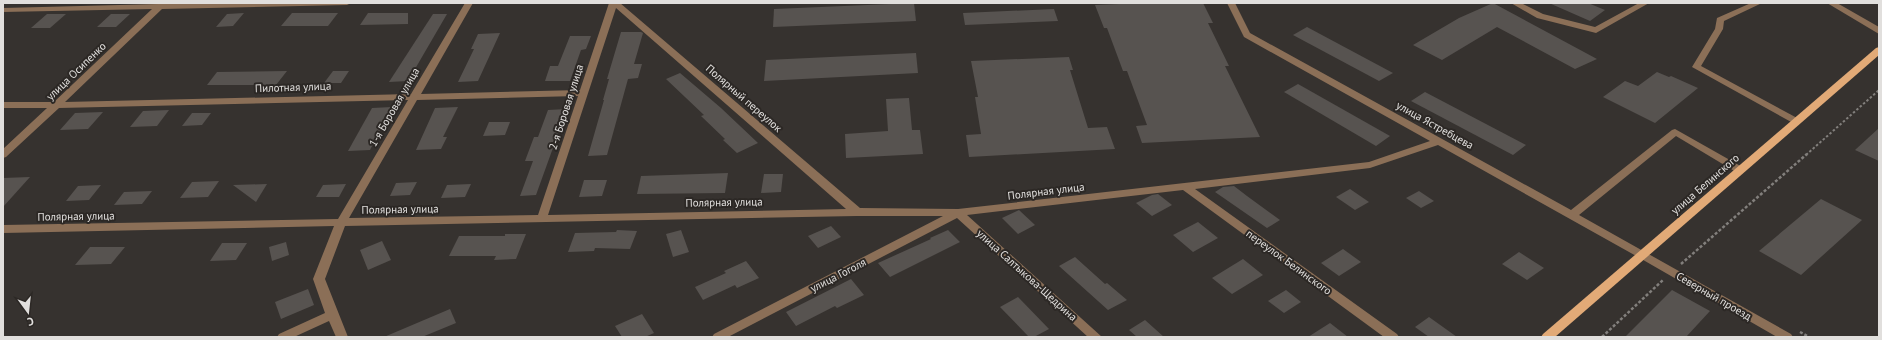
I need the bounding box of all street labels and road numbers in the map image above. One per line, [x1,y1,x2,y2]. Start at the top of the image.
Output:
street label: улица Осипенко [43,39,109,103]
street label: Полярный переулок [703,61,786,135]
street label: 2-я Боровая улица [546,63,586,151]
street label: 1-я Боровая улица [366,65,422,149]
street label: Пилотная улица [255,79,331,95]
street label: улица Ястребцева [1394,98,1476,152]
street label: улица Белинского [1668,151,1742,217]
street label: Полярная улица [1007,179,1085,203]
street label: Полярная улица [685,194,763,210]
street label: Полярная улица [361,201,439,217]
street label: Полярная улица [37,208,115,224]
street label: улица Салтыкова-Щедрина [974,226,1080,324]
street label: переулок Белинского [1244,226,1334,298]
street label: улица Гоголя [808,255,868,295]
street label: Северный проезд [1674,269,1754,323]

